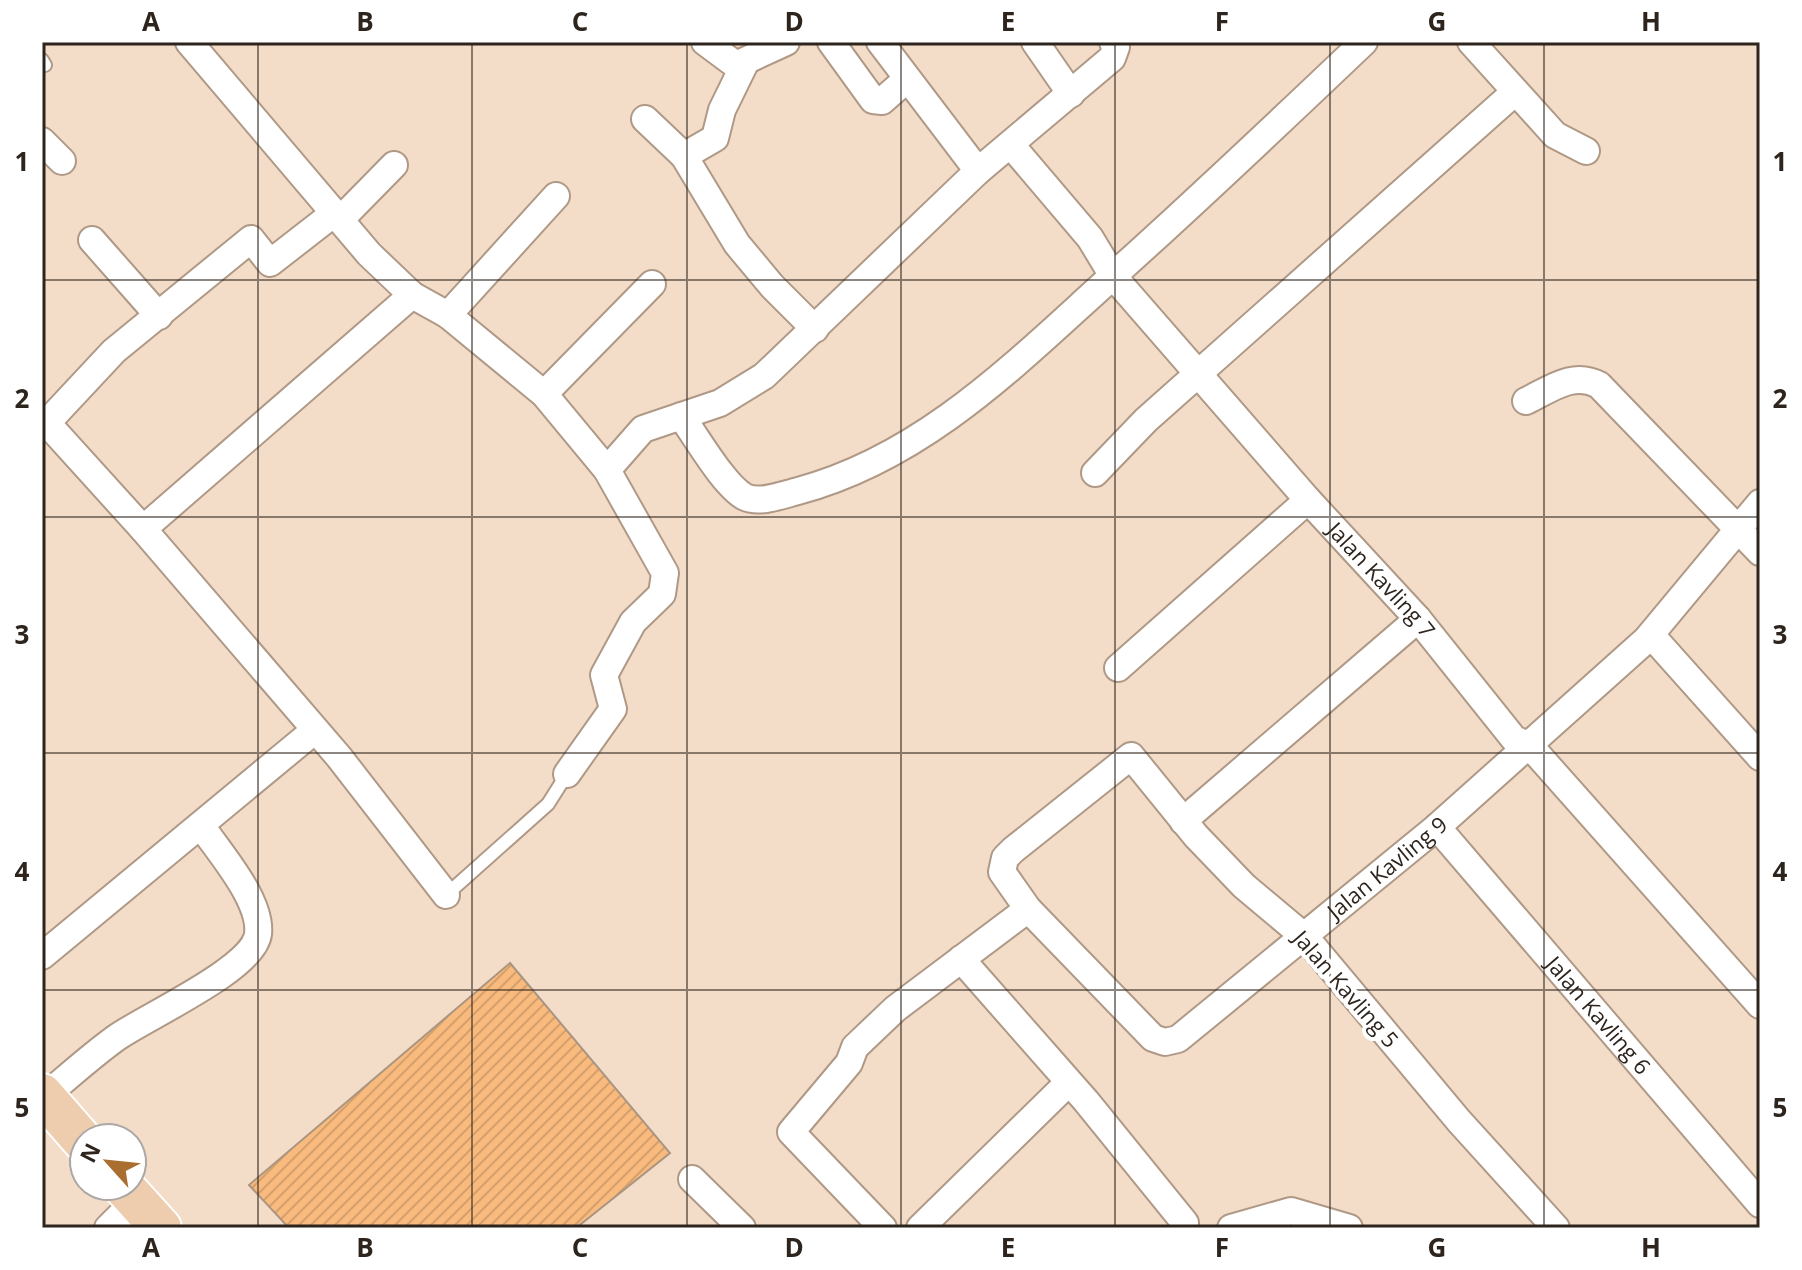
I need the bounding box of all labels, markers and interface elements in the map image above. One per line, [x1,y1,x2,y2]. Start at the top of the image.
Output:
text: A [142,3,160,39]
text: B [356,3,374,39]
text: C [572,3,588,39]
text: D [784,3,804,39]
text: E [1001,3,1015,39]
text: F [1215,3,1229,39]
text: G [1428,3,1446,39]
text: H [1641,3,1661,39]
text: 1 [15,143,29,179]
text: 1 [1773,143,1787,179]
text: 2 [15,380,30,416]
text: 2 [1773,380,1788,416]
street label: Jalan Kavling 7 [1320,514,1443,643]
text: 3 [15,616,29,652]
text: 3 [1773,616,1787,652]
street label: Jalan Kavling 9 [1319,809,1453,926]
text: 4 [15,853,30,889]
text: 4 [1773,853,1788,889]
street label: Jalan Kavling 5 [1286,922,1406,1054]
street label: Jalan Kavling 6 [1539,948,1658,1080]
text: 5 [15,1089,29,1125]
text: 5 [1773,1089,1787,1125]
north arrow [68,1122,148,1202]
text: N [72,1138,107,1167]
text: A [142,1229,160,1265]
text: B [356,1229,374,1265]
text: C [572,1229,588,1265]
text: D [784,1229,804,1265]
text: E [1001,1229,1015,1265]
text: F [1215,1229,1229,1265]
text: G [1428,1229,1446,1265]
text: H [1641,1229,1661,1265]

